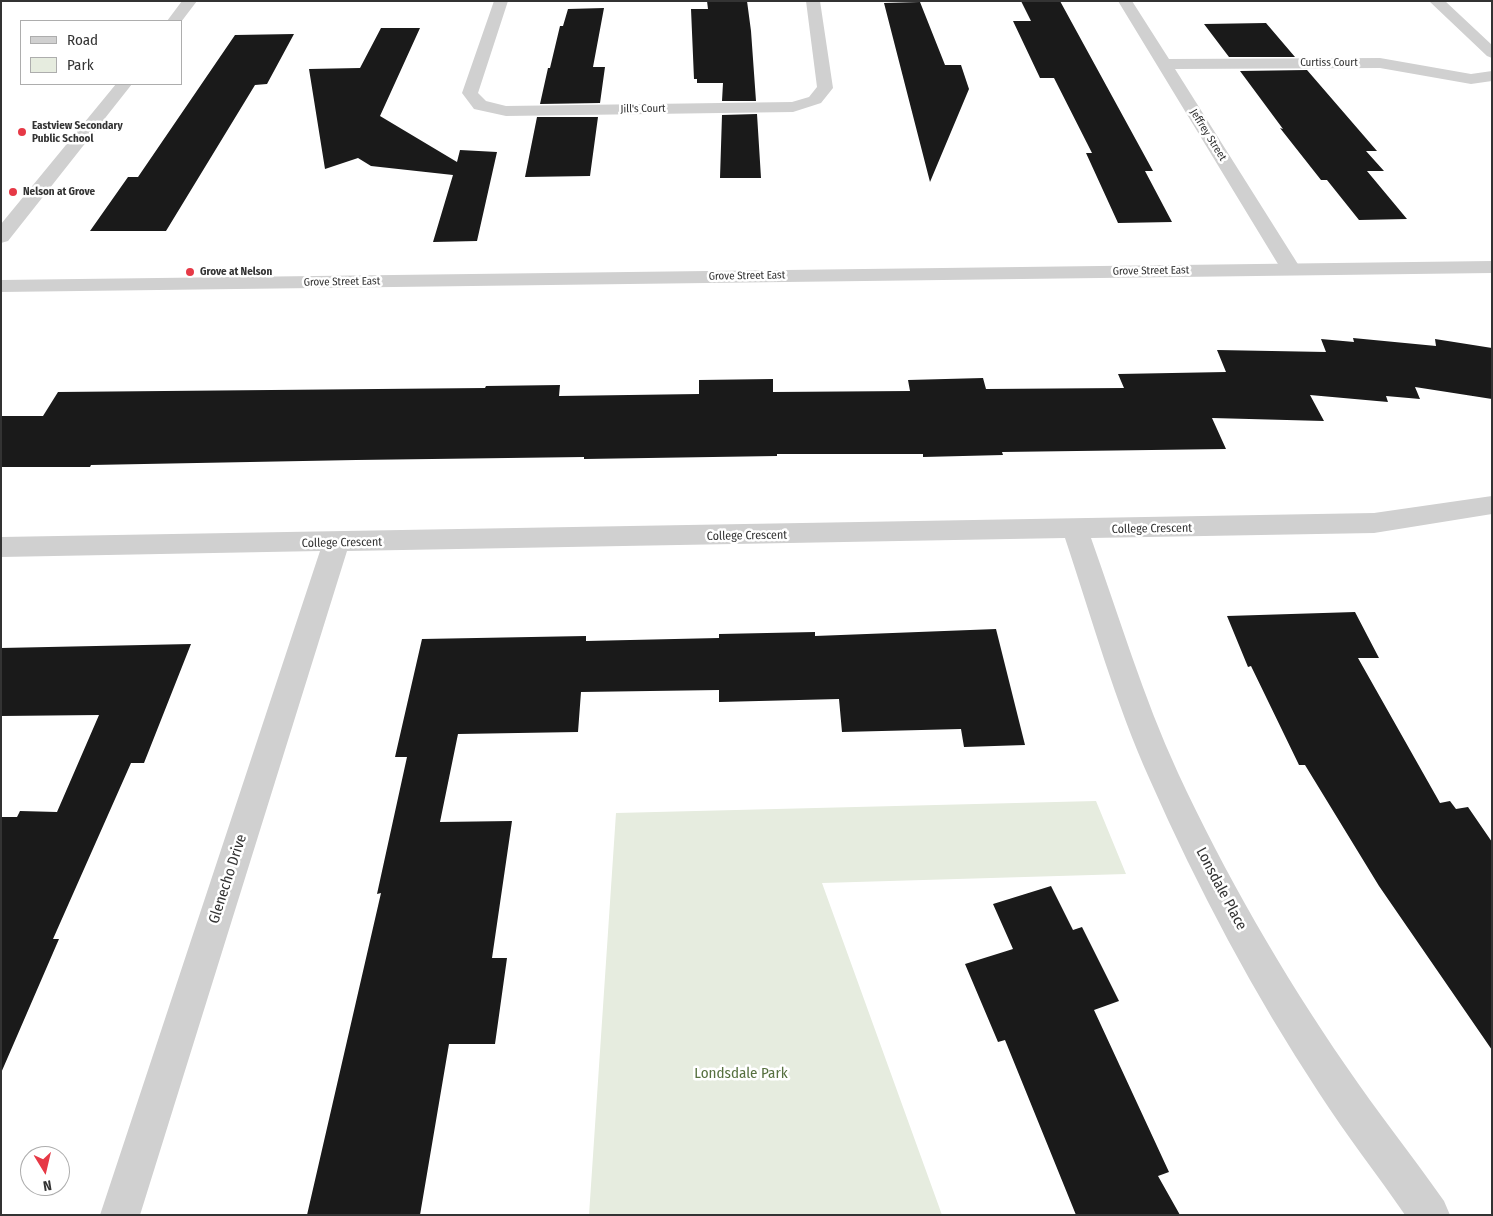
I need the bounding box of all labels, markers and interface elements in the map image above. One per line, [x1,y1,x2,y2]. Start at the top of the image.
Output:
legend [20,20,182,85]
text: Road [67,31,98,49]
text: Park [67,56,94,74]
street label: Curtiss Court [1300,56,1358,70]
street label: Jill's Court [620,102,666,116]
street label: Jeffrey Street [1187,107,1229,163]
place label: Eastview Secondary Public School [32,119,123,145]
marker: Eastview Secondary Public School [16,126,28,138]
place label: Nelson at Grove [23,185,95,199]
marker: Nelson at Grove [7,186,19,198]
street label: Grove Street East [1113,264,1189,278]
place label: Grove at Nelson [200,265,272,279]
marker: Grove at Nelson [184,266,196,278]
street label: Grove Street East [709,269,785,283]
street label: Grove Street East [304,275,380,289]
street label: College Crescent [1112,521,1192,537]
street label: College Crescent [707,528,787,544]
street label: College Crescent [302,535,382,551]
street label: Glenecho Drive [205,832,251,926]
street label: Lonsdale Place [1192,845,1250,933]
park label: Londsdale Park [694,1065,788,1083]
north arrow [20,1146,70,1196]
text: N [42,1176,53,1194]

